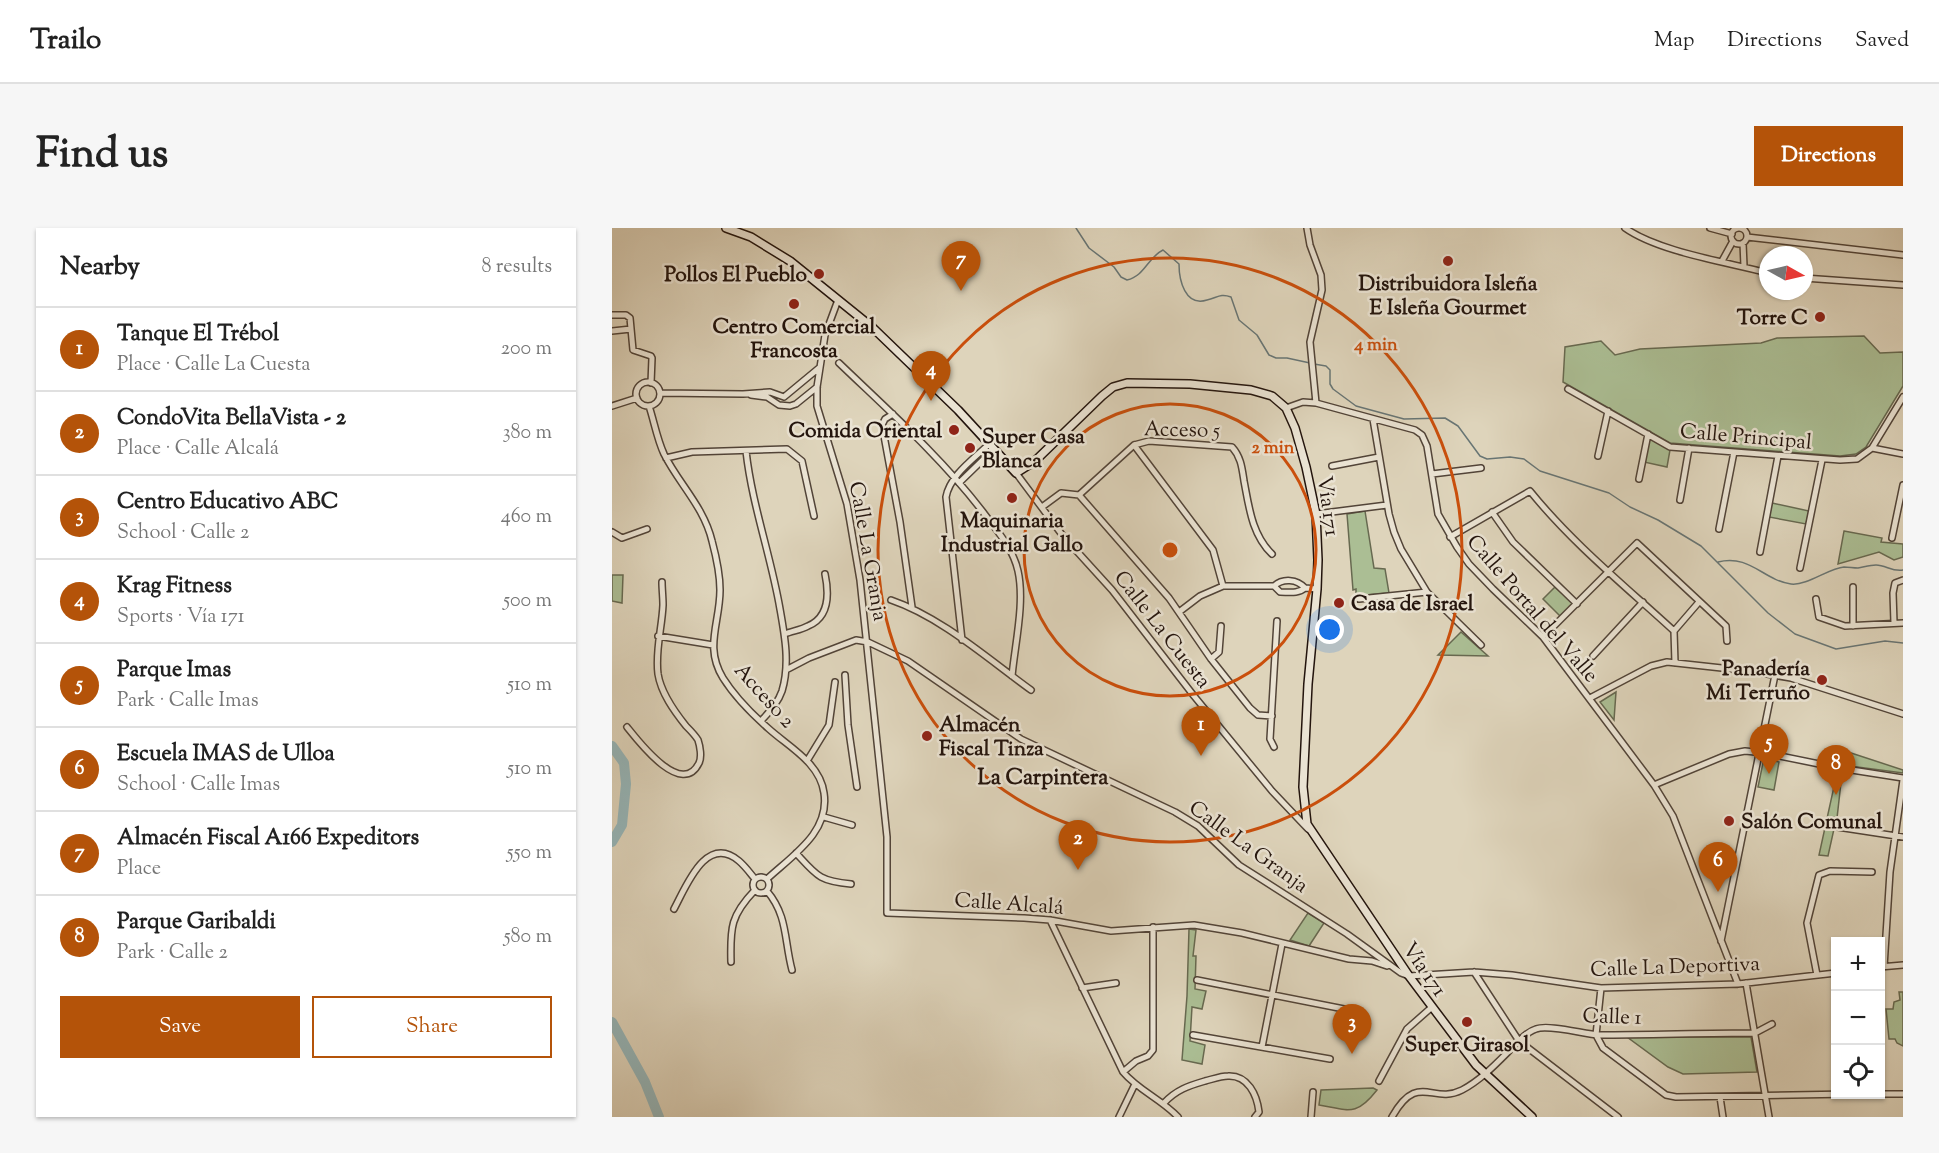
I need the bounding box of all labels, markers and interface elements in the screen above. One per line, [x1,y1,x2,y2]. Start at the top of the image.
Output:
text: Trailo [30,21,101,61]
text: Map [1654,26,1694,56]
text: Directions [1727,26,1822,56]
text: Saved [1855,26,1909,56]
text: Find us [36,126,168,186]
button: Directions [1754,126,1903,186]
pin: 7 [942,242,980,291]
north arrow [1759,246,1813,300]
text: Nearby [60,249,140,286]
text: 8 results [481,253,552,282]
marker: Distribuidora Isleña E Isleña Gourmet [1441,254,1455,268]
place label: Pollos El Pueblo [664,261,807,291]
marker: Pollos El Pueblo [812,267,826,281]
place label: Distribuidora Isleña E Isleña Gourmet [1359,270,1538,324]
marker: Centro Comercial Francosta [787,297,801,311]
place label: Torre C [1737,304,1808,334]
marker: Torre C [1813,310,1827,324]
place label: Centro Comercial Francosta [713,313,876,367]
text: Tanque El Trébol [117,319,279,351]
text: 4 min [1353,333,1398,359]
text: 1 [76,335,83,364]
text: 200 m [501,335,552,364]
text: Place · Calle La Cuesta [117,351,310,380]
pin: 4 [912,352,950,401]
text: CondoVita BellaVista - 2 [117,403,346,435]
street label: Acceso 5 [1144,415,1220,447]
place label: Comida Oriental [789,417,942,447]
street label: Calle Principal [1679,417,1813,459]
text: 2 [75,419,84,448]
text: 380 m [503,419,552,448]
marker: Comida Oriental [947,423,961,437]
place label: Super Casa Blanca [982,423,1085,477]
text: Place · Calle Alcalá [117,435,279,464]
text: 2 min [1252,436,1295,462]
marker: Super Casa Blanca [963,441,977,455]
street label: Vía 171 [1308,474,1346,538]
street label: Calle La Granja [840,479,894,624]
text: Centro Educativo ABC [117,487,338,519]
marker: Maquinaria Industrial Gallo [1005,491,1019,505]
text: 3 [75,503,84,532]
text: 460 m [501,503,552,532]
place label: Maquinaria Industrial Gallo [941,507,1084,561]
text: School · Calle 2 [117,519,249,548]
street label: Calle Portal del Valle [1459,529,1604,690]
centre of rings [1160,540,1180,560]
street label: Calle La Cuesta [1106,565,1217,696]
text: Krag Fitness [117,571,232,603]
text: 4 [74,587,85,616]
text: 500 m [503,587,552,616]
place label: Casa de Israel [1351,590,1474,620]
marker: Casa de Israel [1332,596,1346,610]
text: Sports · Vía 171 [117,603,244,632]
your location [1315,615,1344,644]
text: Parque Imas [117,655,231,687]
place label: Panadería Mi Terruño [1706,655,1810,709]
street label: Acceso 2 [726,657,801,736]
text: 5 [76,671,83,700]
text: 510 m [507,671,552,700]
marker: Panadería Mi Terruño [1815,673,1829,687]
text: Park · Calle Imas [117,687,259,716]
pin: 1 [1182,706,1220,756]
place label: Almacén Fiscal Tinza [939,711,1044,765]
pin: 5 [1750,724,1788,774]
marker: Almacén Fiscal Tinza [920,729,934,743]
text: Escuela IMAS de Ulloa [117,739,335,771]
pin: 8 [1816,746,1856,795]
text: 6 [75,755,84,784]
text: 510 m [507,755,552,784]
district label: La Carpintera [977,763,1109,795]
text: School · Calle Imas [117,771,280,800]
street label: Calle La Granja [1182,794,1314,901]
place label: Salón Comunal [1741,808,1882,838]
marker: Salón Comunal [1722,814,1736,828]
pin: 2 [1058,820,1098,870]
text: Almacén Fiscal A166 Expeditors [117,823,419,855]
text: 7 [74,839,85,868]
text: 550 m [507,839,552,868]
pin: 6 [1698,842,1738,892]
text: Place [117,855,161,884]
street label: Calle Alcalá [953,886,1065,924]
text: Parque Garibaldi [117,907,276,939]
text: 8 [75,923,85,952]
text: 580 m [504,923,552,952]
street label: Vía 171 [1394,937,1453,1004]
map controls [1831,937,1885,1099]
button: + [1831,937,1885,991]
text: Park · Calle 2 [117,939,228,968]
street label: Calle La Deportiva [1590,950,1761,986]
button: − [1831,991,1885,1045]
button: Save [60,996,300,1058]
button: Share [312,996,552,1058]
street label: Calle 1 [1582,1002,1642,1034]
pin: 3 [1332,1004,1372,1054]
marker: Super Girasol [1460,1015,1474,1029]
place label: Super Girasol [1405,1031,1529,1061]
button: locate [1831,1045,1885,1099]

